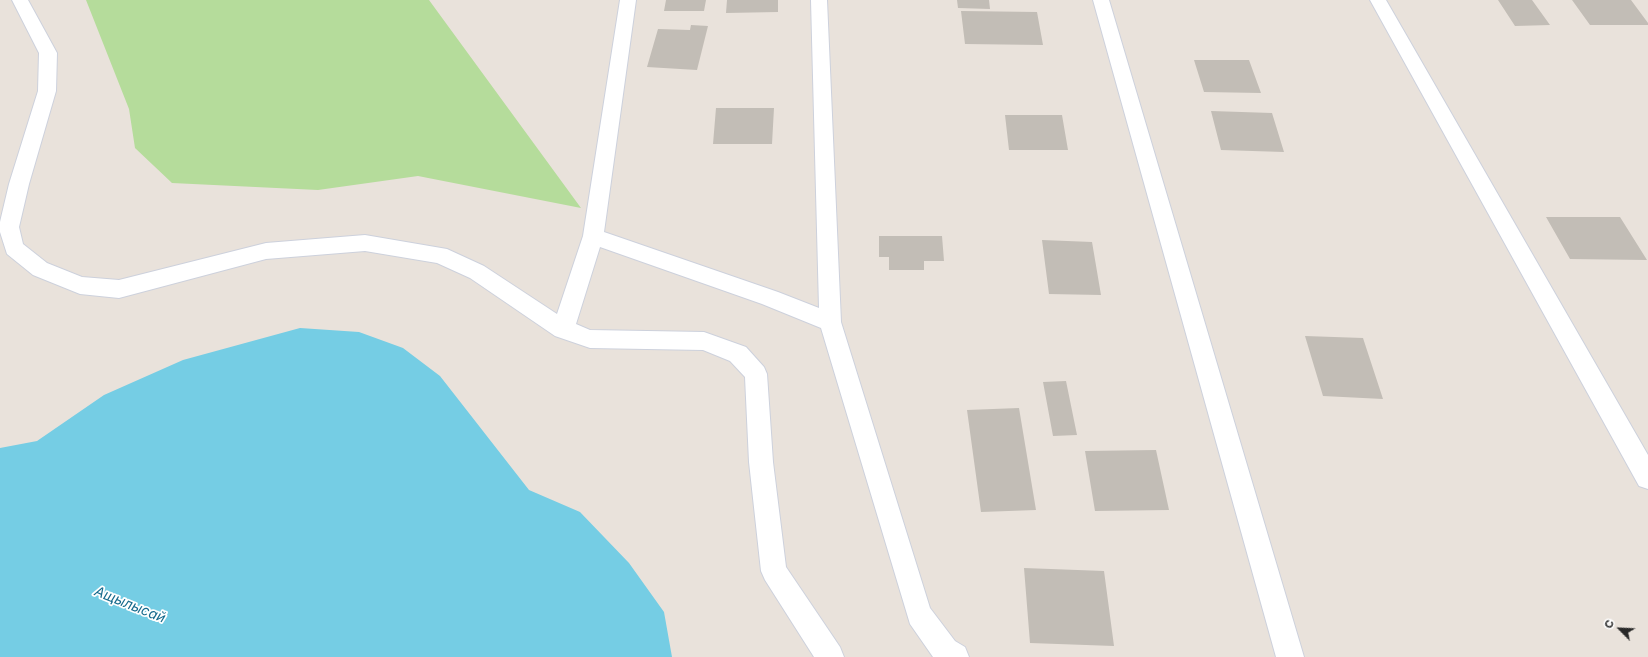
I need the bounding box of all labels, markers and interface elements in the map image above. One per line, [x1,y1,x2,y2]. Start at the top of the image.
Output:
water label: Ащылысай [92,583,168,627]
north arrow [1600,609,1640,649]
text: С [1601,618,1617,631]

